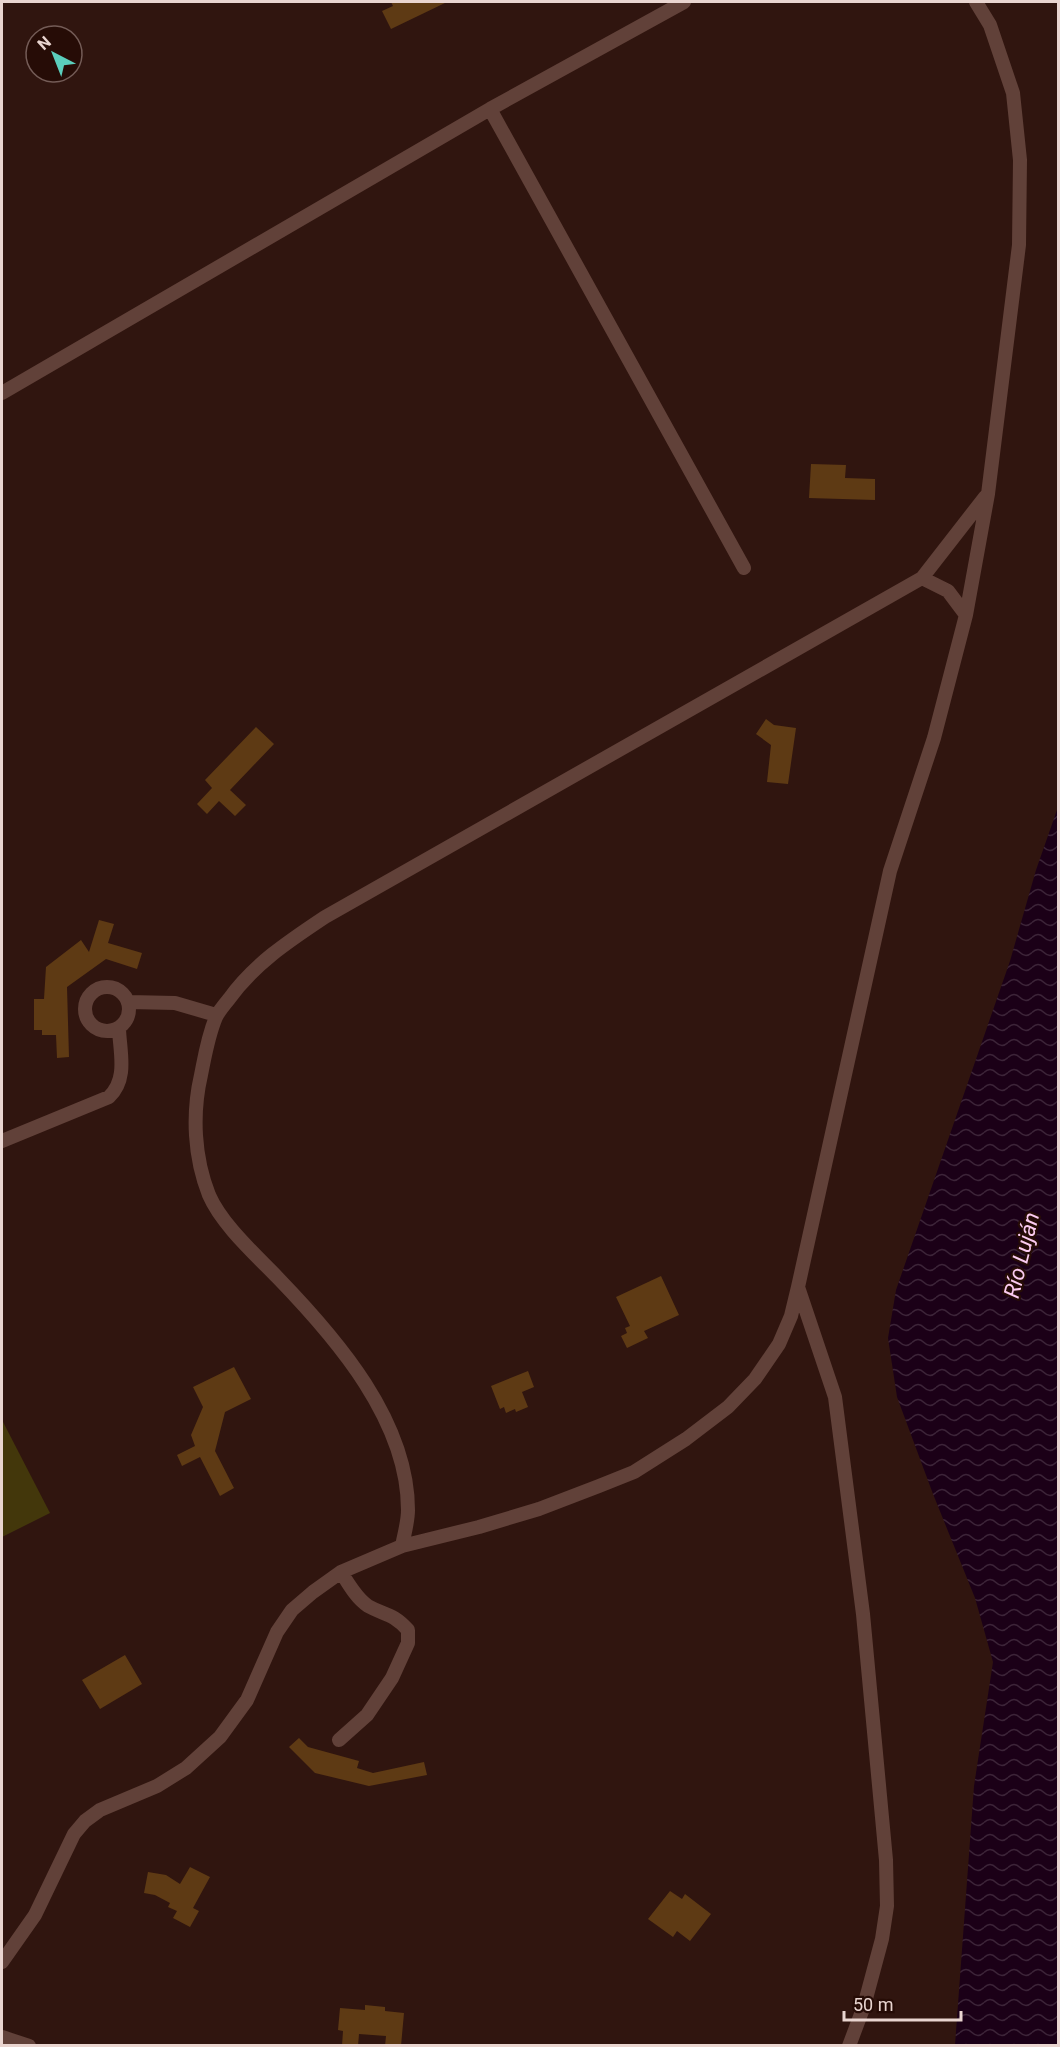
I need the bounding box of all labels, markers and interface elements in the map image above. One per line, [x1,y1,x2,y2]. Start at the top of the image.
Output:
north arrow [24,24,84,84]
text: N [34,32,55,54]
water label: Río Luján [999,1210,1044,1300]
scale bar [844,1984,961,2022]
text: 50 m [853,1994,893,2015]

